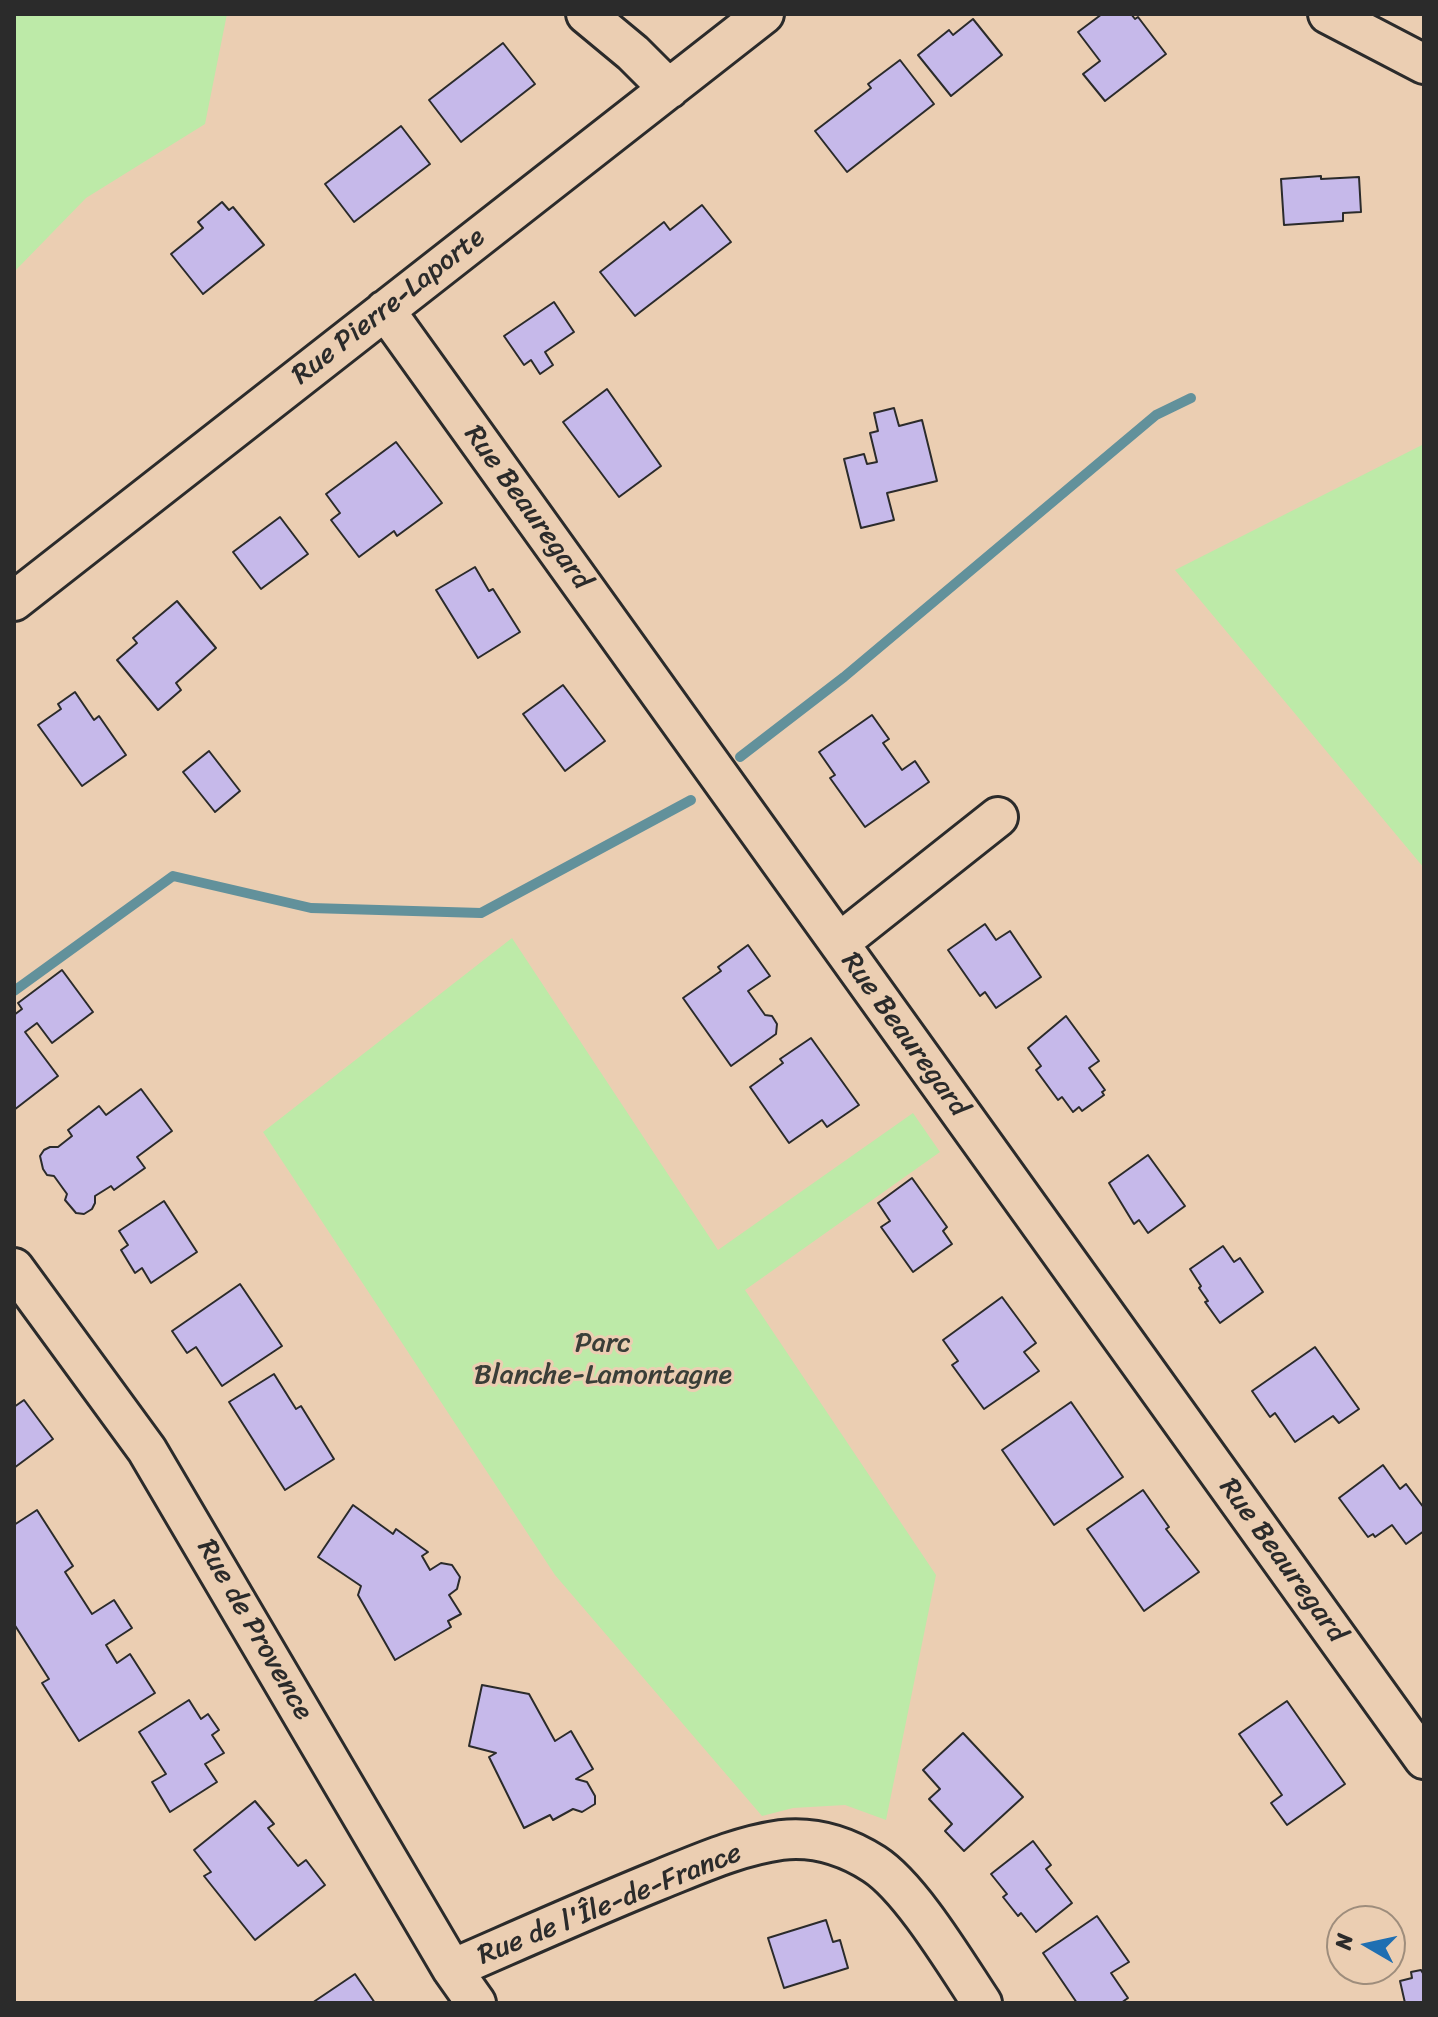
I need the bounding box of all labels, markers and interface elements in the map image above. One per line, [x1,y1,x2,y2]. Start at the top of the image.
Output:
street label: Rue Pierre-Laporte [286,221,492,393]
street label: Rue Beauregard [456,419,598,597]
street label: Rue Beauregard [833,946,975,1124]
park label: Parc Blanche-Lamontagne [474,1327,732,1393]
street label: Rue Beauregard [1211,1472,1353,1650]
street label: Rue de Provence [189,1534,319,1726]
street label: Rue de l'Île-de-France [473,1837,747,1973]
north arrow [1326,1905,1406,1985]
text: N [1323,1931,1364,1952]

